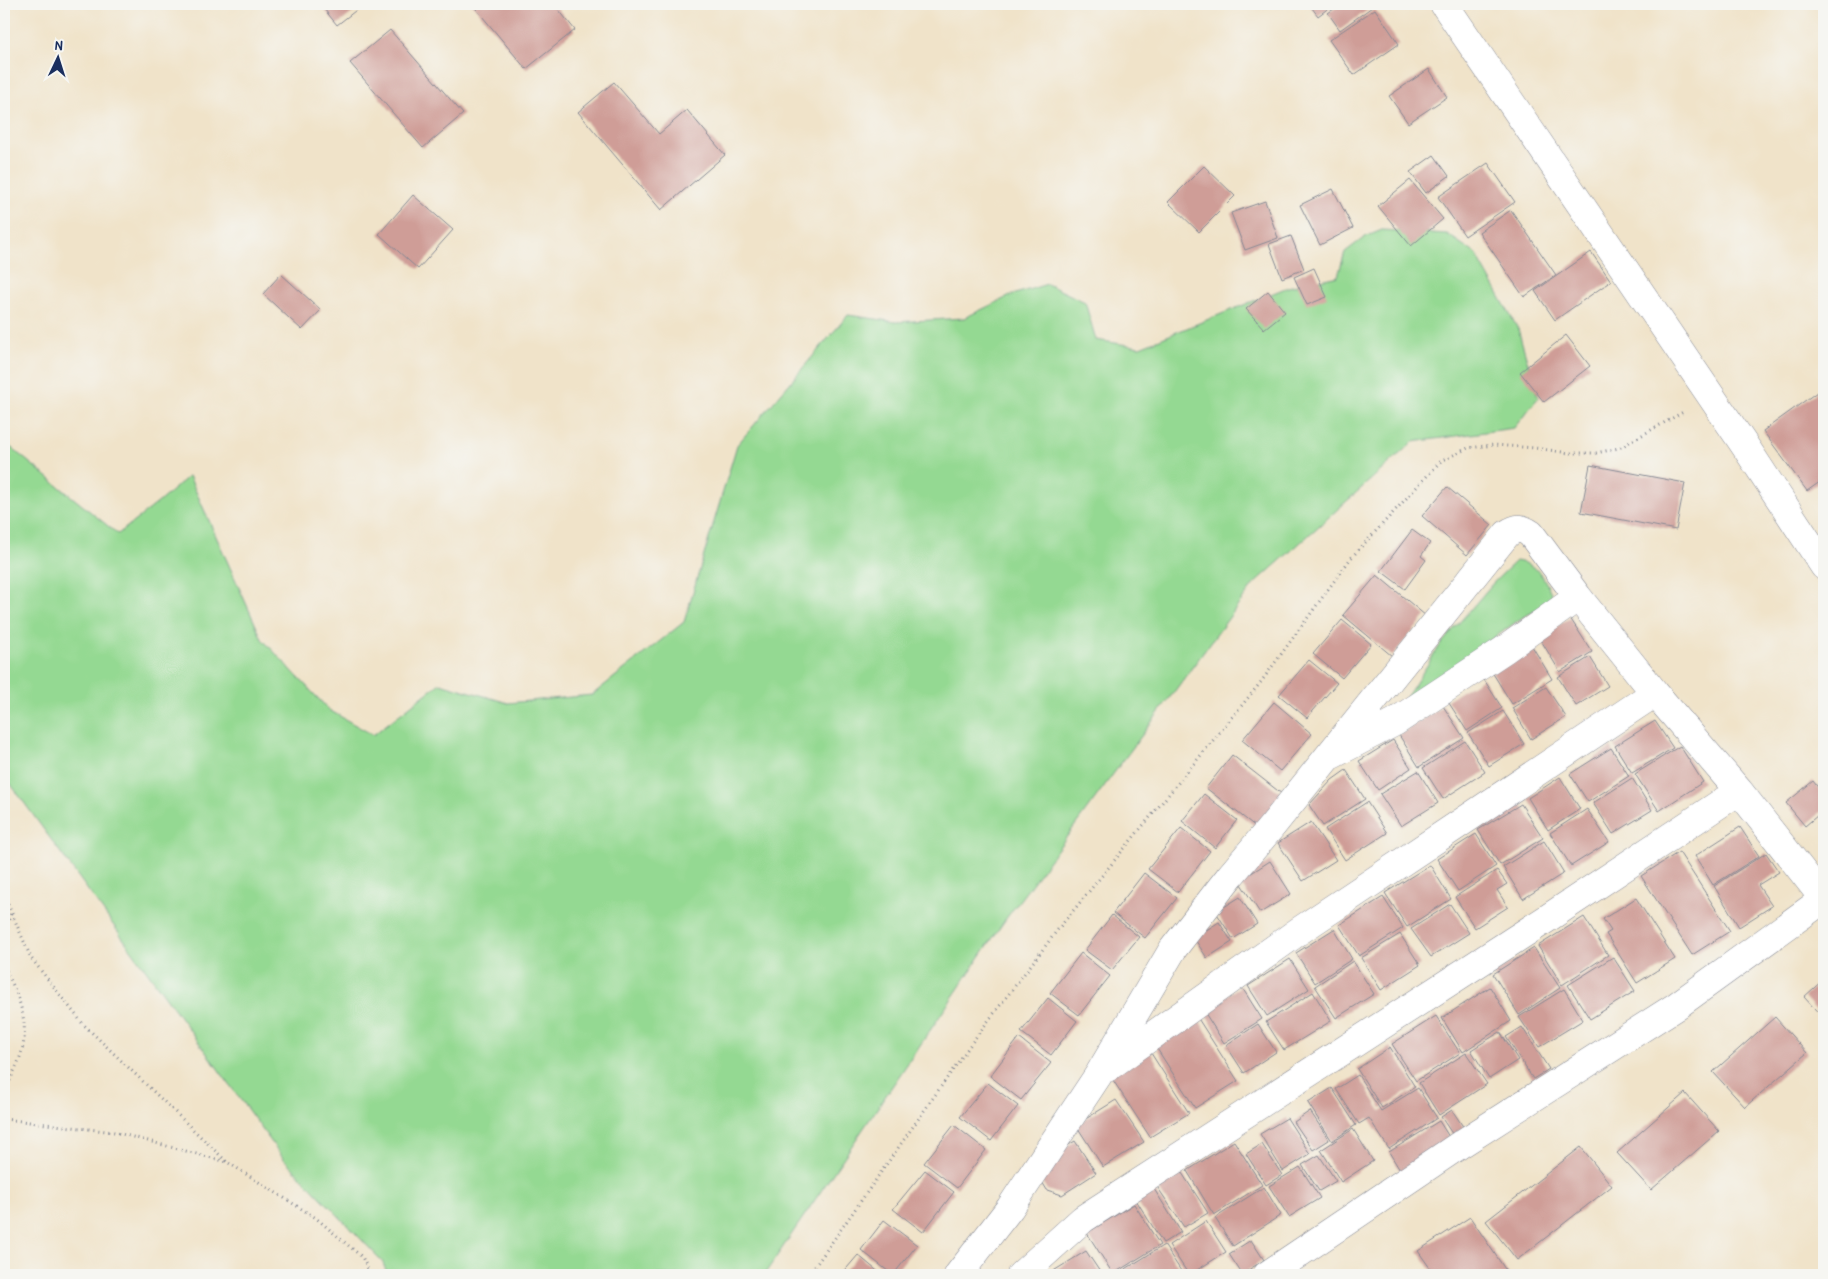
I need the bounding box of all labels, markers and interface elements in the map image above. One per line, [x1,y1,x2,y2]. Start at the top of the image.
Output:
north arrow [32,32,82,82]
text: N [55,35,64,54]

